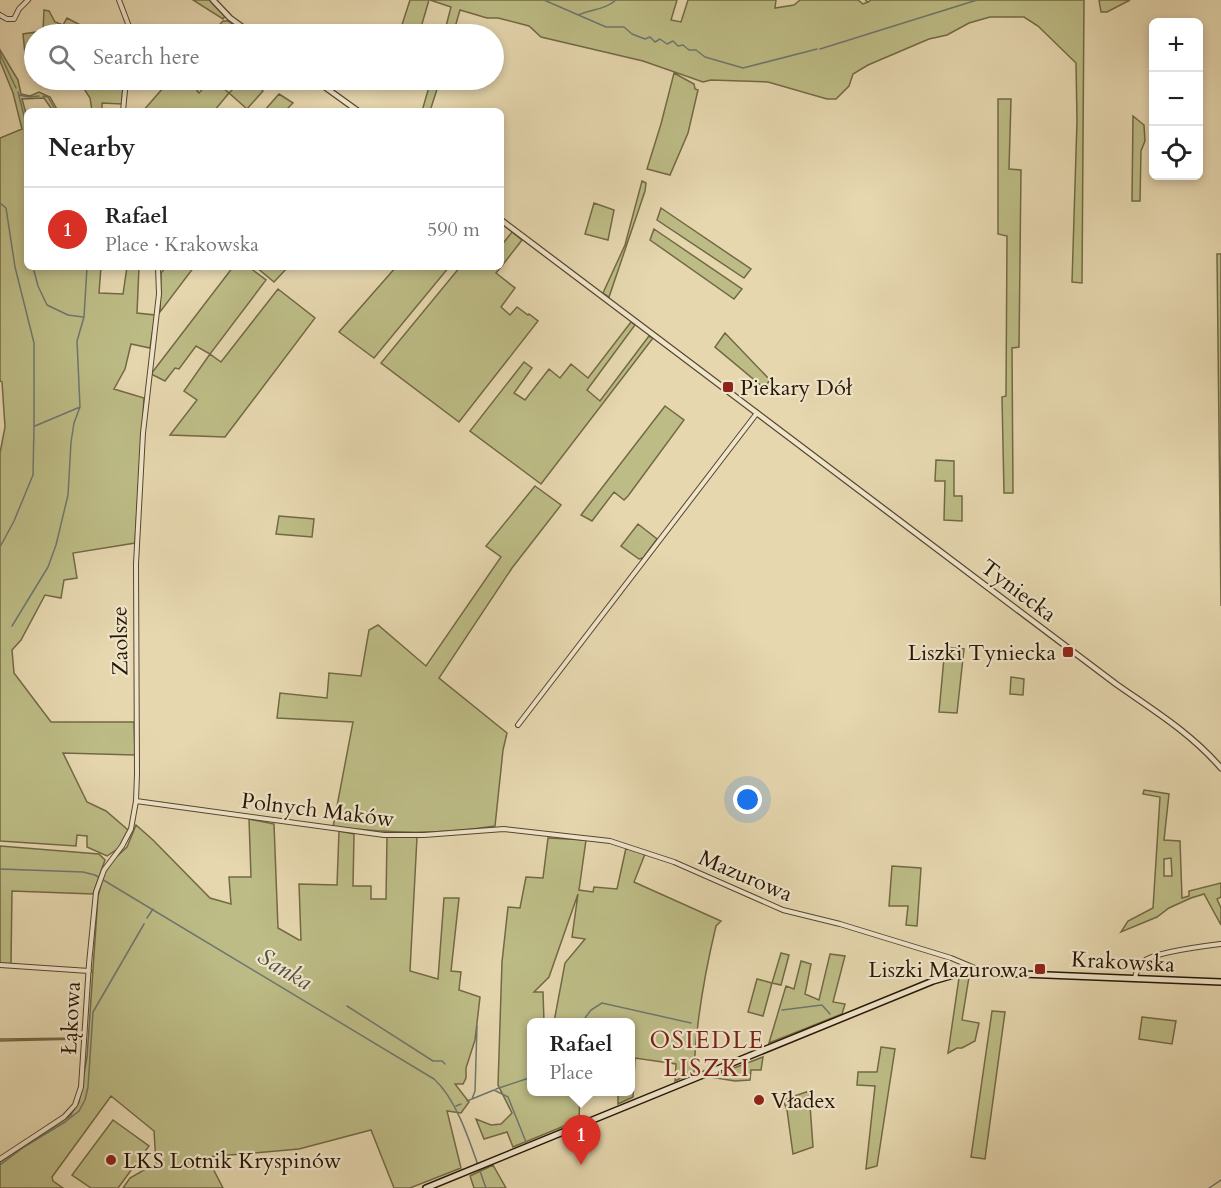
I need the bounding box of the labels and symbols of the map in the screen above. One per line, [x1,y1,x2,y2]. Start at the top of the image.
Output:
place label: Piekary Dół [740,373,853,403]
marker: Piekary Dół [721,380,735,394]
street label: Tyniecka [974,552,1063,629]
street label: Zaolsze [104,606,136,676]
place label: Liszki Tyniecka [908,638,1056,668]
marker: Liszki Tyniecka [1061,645,1075,659]
your location [733,785,762,814]
street label: Polnych Maków [240,786,397,834]
street label: Mazurowa [694,843,798,909]
water label: Sanka [251,940,318,999]
street label: Krakowska [1070,944,1176,980]
place label: Liszki Mazurowa [868,955,1028,985]
marker: Liszki Mazurowa [1033,962,1047,976]
street label: Łąkowa [54,980,88,1056]
district label: OSIEDLE LISZKI [649,1024,765,1085]
place label: Vładex [771,1086,835,1116]
marker: Vładex [752,1093,766,1107]
pin: 1 [562,1116,600,1165]
place label: LKS Lotnik Kryspinów [123,1146,342,1176]
marker: LKS Lotnik Kryspinów [104,1153,118,1167]

